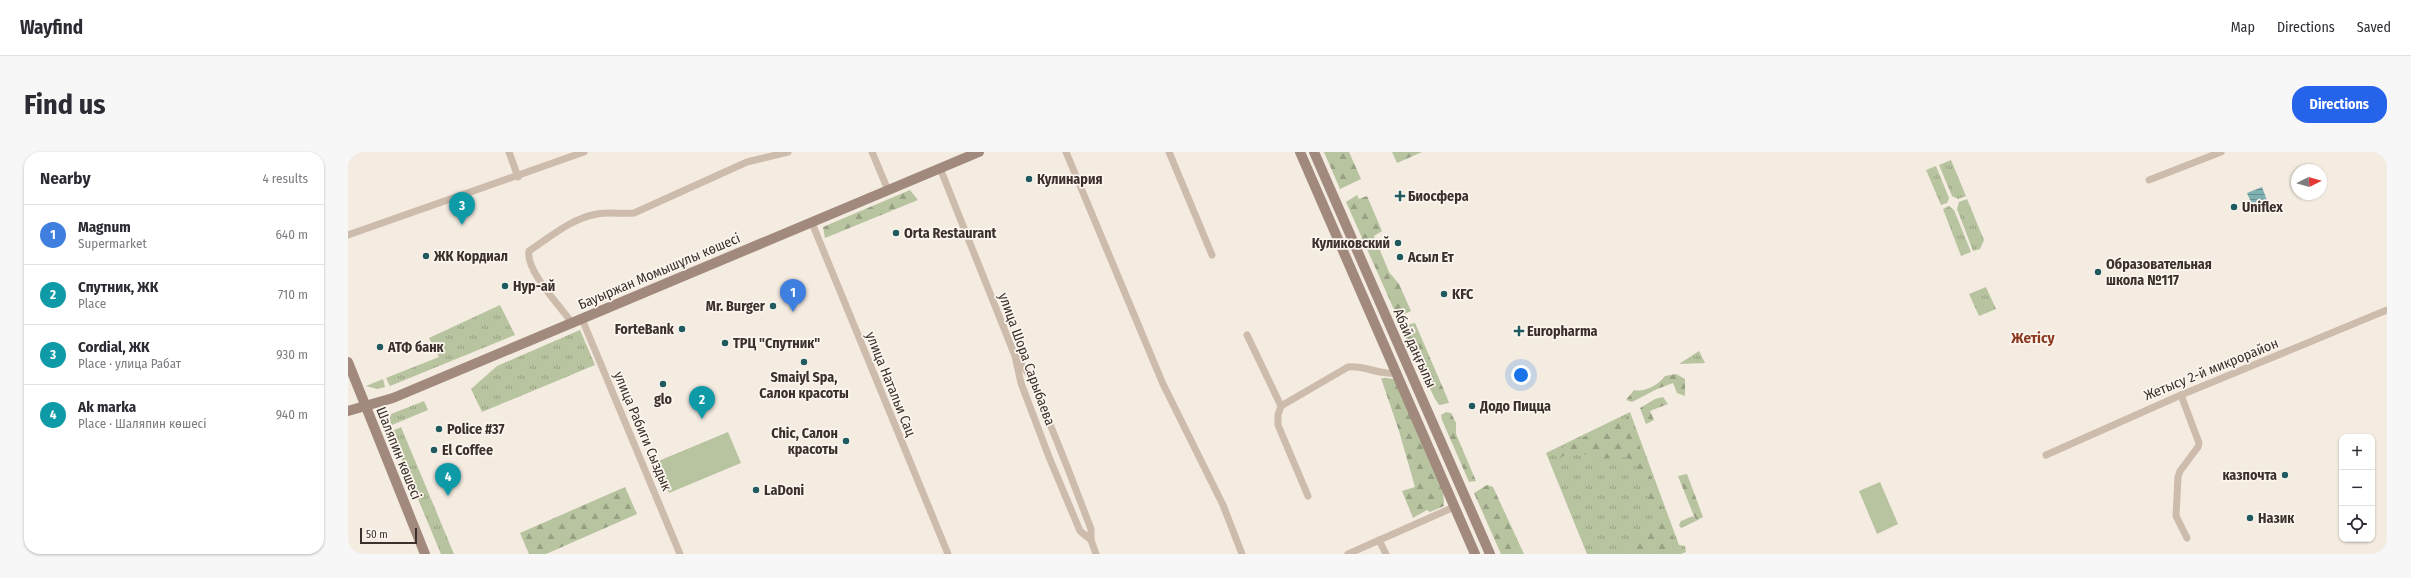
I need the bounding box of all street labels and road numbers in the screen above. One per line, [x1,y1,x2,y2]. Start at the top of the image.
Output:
street label: Бауыржан Момышұлы көшесі [576,230,743,313]
street label: улица Шора Сарыбаева [995,290,1059,428]
street label: Абай даңғылы [1390,306,1440,390]
street label: улица Натальи Сац [862,329,919,439]
street label: Жетысу 2-й микрорайон [2142,335,2281,404]
street label: улица Рабиги Сыздык [610,369,676,494]
street label: Шаляпин көшесі [372,404,425,502]

